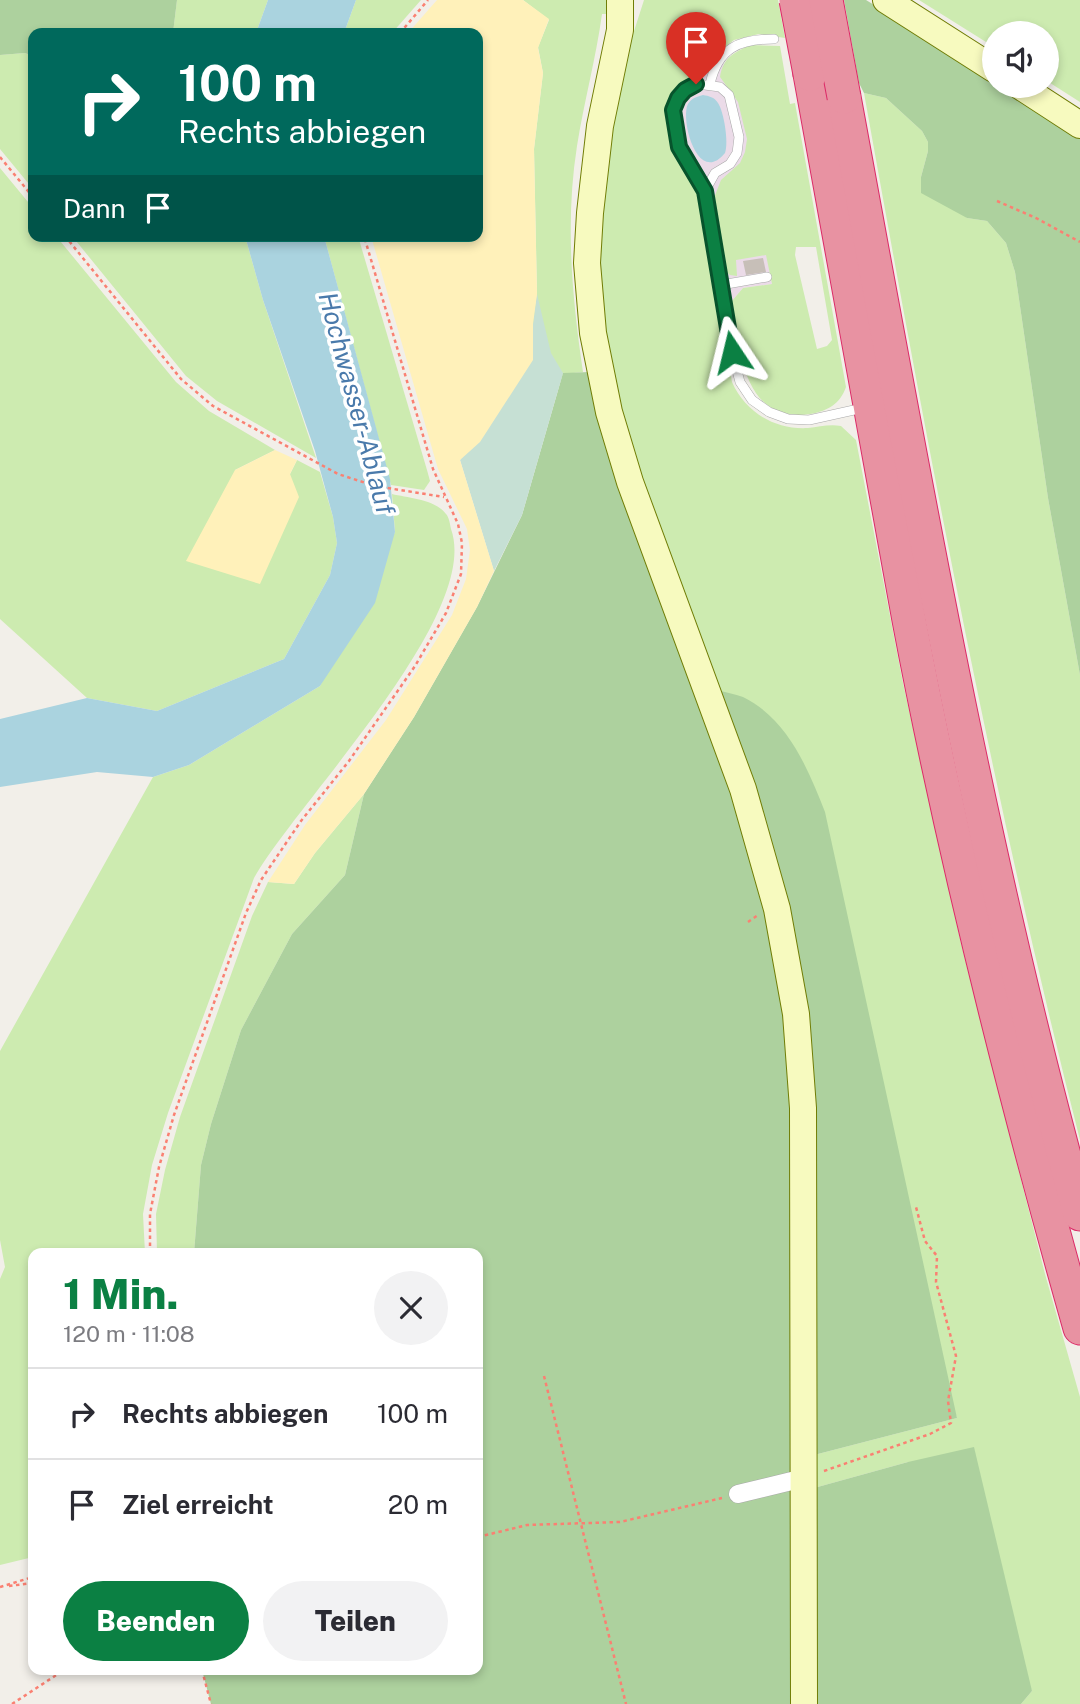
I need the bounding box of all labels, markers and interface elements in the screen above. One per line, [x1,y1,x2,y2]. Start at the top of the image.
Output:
pin [666,12.0,726,84]
map controls [982,21,1059,98]
button: sound [982,21,1059,98]
icon: arrive [677,23,715,61]
text: 100 m [178,54,317,112]
icon: right [63,56,154,147]
text: Rechts abbiegen [178,113,426,150]
icon: arrive [139,189,177,227]
text: Dann [63,193,125,224]
water label: Hochwasser-Ablauf [312,288,402,519]
position arrow [695,315,769,389]
text: 1 Min. [63,1269,179,1318]
button: close [374,1271,448,1345]
text: 120 m · 11:08 [63,1320,195,1347]
icon: right [63,1395,101,1433]
text: Rechts abbiegen [122,1398,328,1429]
text: 100 m [377,1398,448,1429]
icon: arrive [63,1486,101,1524]
text: Ziel erreicht [122,1489,274,1520]
text: 20 m [388,1489,448,1520]
button: Beenden [63,1581,249,1661]
button: Teilen [263,1581,448,1661]

